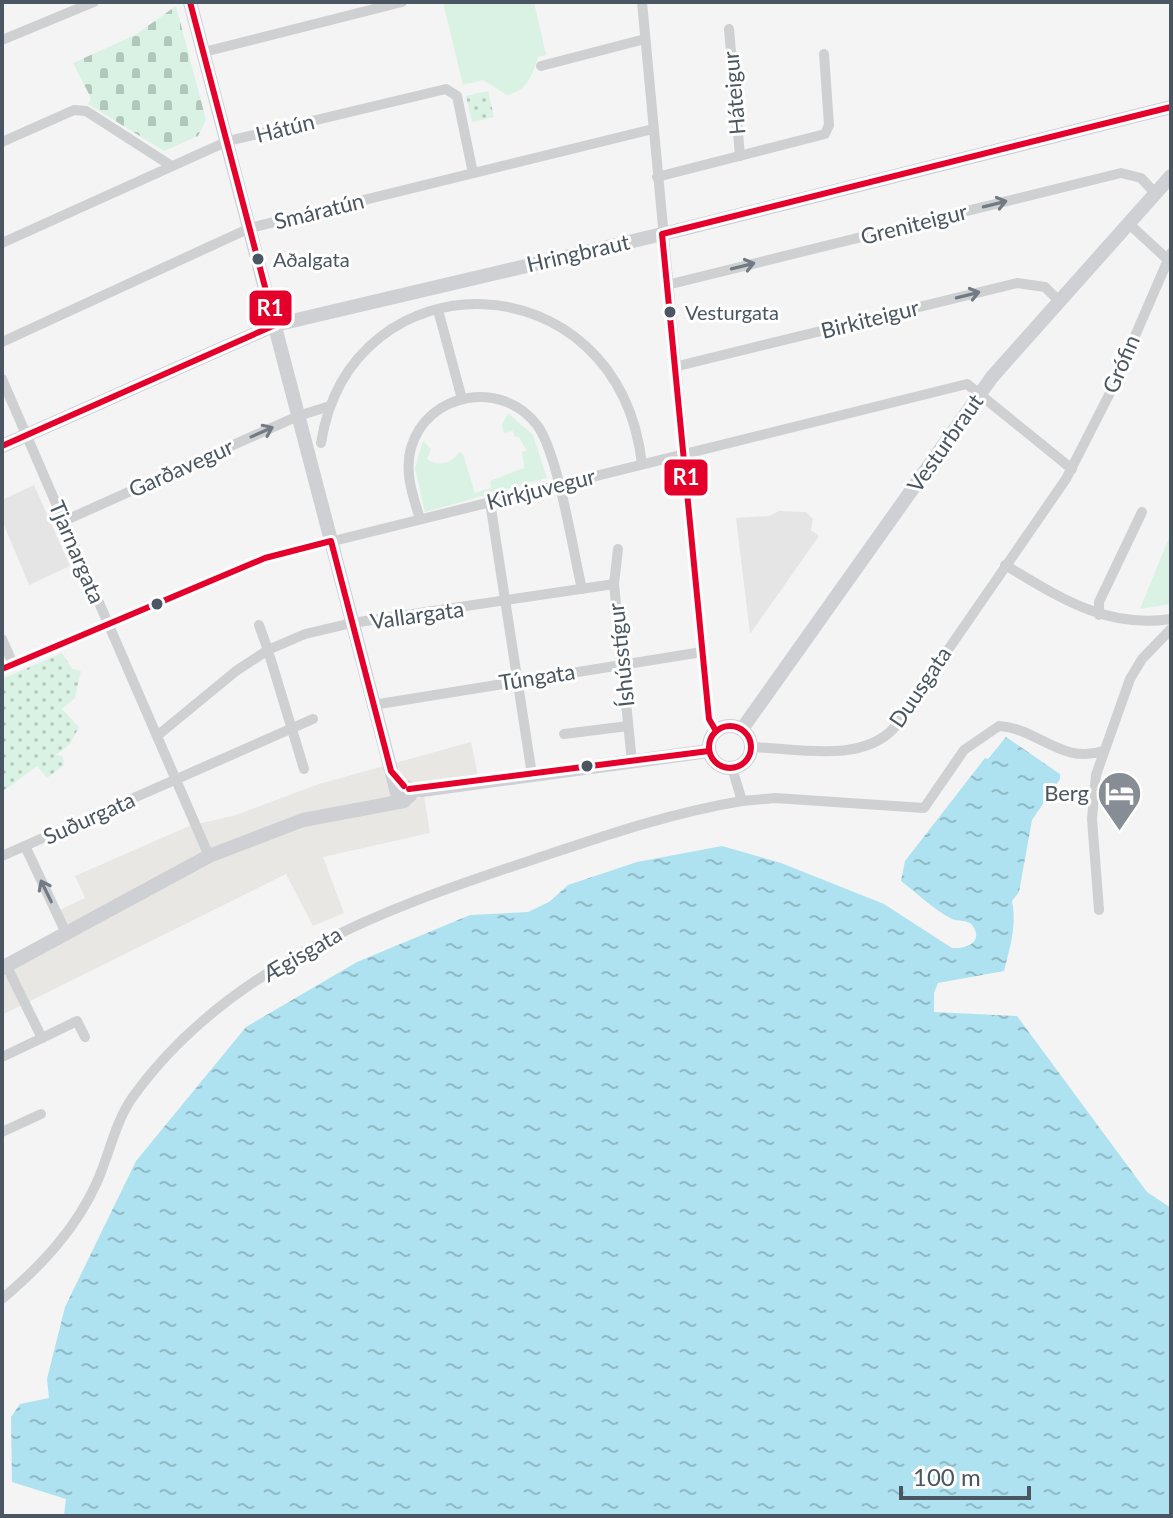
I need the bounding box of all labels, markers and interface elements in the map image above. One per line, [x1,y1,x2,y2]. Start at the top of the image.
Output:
street label: Háteigur [716,50,751,136]
street label: Hátún [253,107,317,148]
street label: Smáratún [271,186,367,235]
one-way arrow [982,195,1008,210]
street label: Greniteigur [858,197,970,250]
street label: Hringbraut [524,228,632,277]
place label: Aðalgata [273,247,350,271]
marker: Aðalgata [250,251,266,267]
one-way arrow [729,258,755,273]
one-way arrow [954,287,980,302]
line badge: R1 [248,289,293,327]
street label: Birkiteigur [818,293,922,344]
text: R1 [257,294,283,321]
place label: Vesturgata [685,300,779,324]
marker: Vesturgata [662,304,678,320]
street label: Grófin [1096,331,1145,397]
street label: Vesturbraut [901,388,988,497]
one-way arrow [250,424,274,439]
street label: Garðavegur [124,432,237,503]
line badge: R1 [663,458,709,497]
street label: Kirkjuvegur [484,462,598,515]
text: R1 [673,463,699,490]
street label: Tjarnargata [44,496,111,607]
street label: Vallargata [368,595,466,634]
unlabelled marker [149,596,165,612]
street label: Íshússtígur [602,602,639,708]
street label: Duusgata [883,641,956,732]
street label: Túngata [497,657,577,696]
unlabelled marker [579,758,595,774]
hotel icon: Berg [1096,769,1144,832]
place label: Berg [1044,779,1089,806]
street label: Suðurgata [39,785,139,850]
one-way arrow [38,879,53,903]
street label: Ægisgata [256,920,346,988]
scale bar [901,1450,1029,1500]
text: 100 m [913,1462,981,1491]

